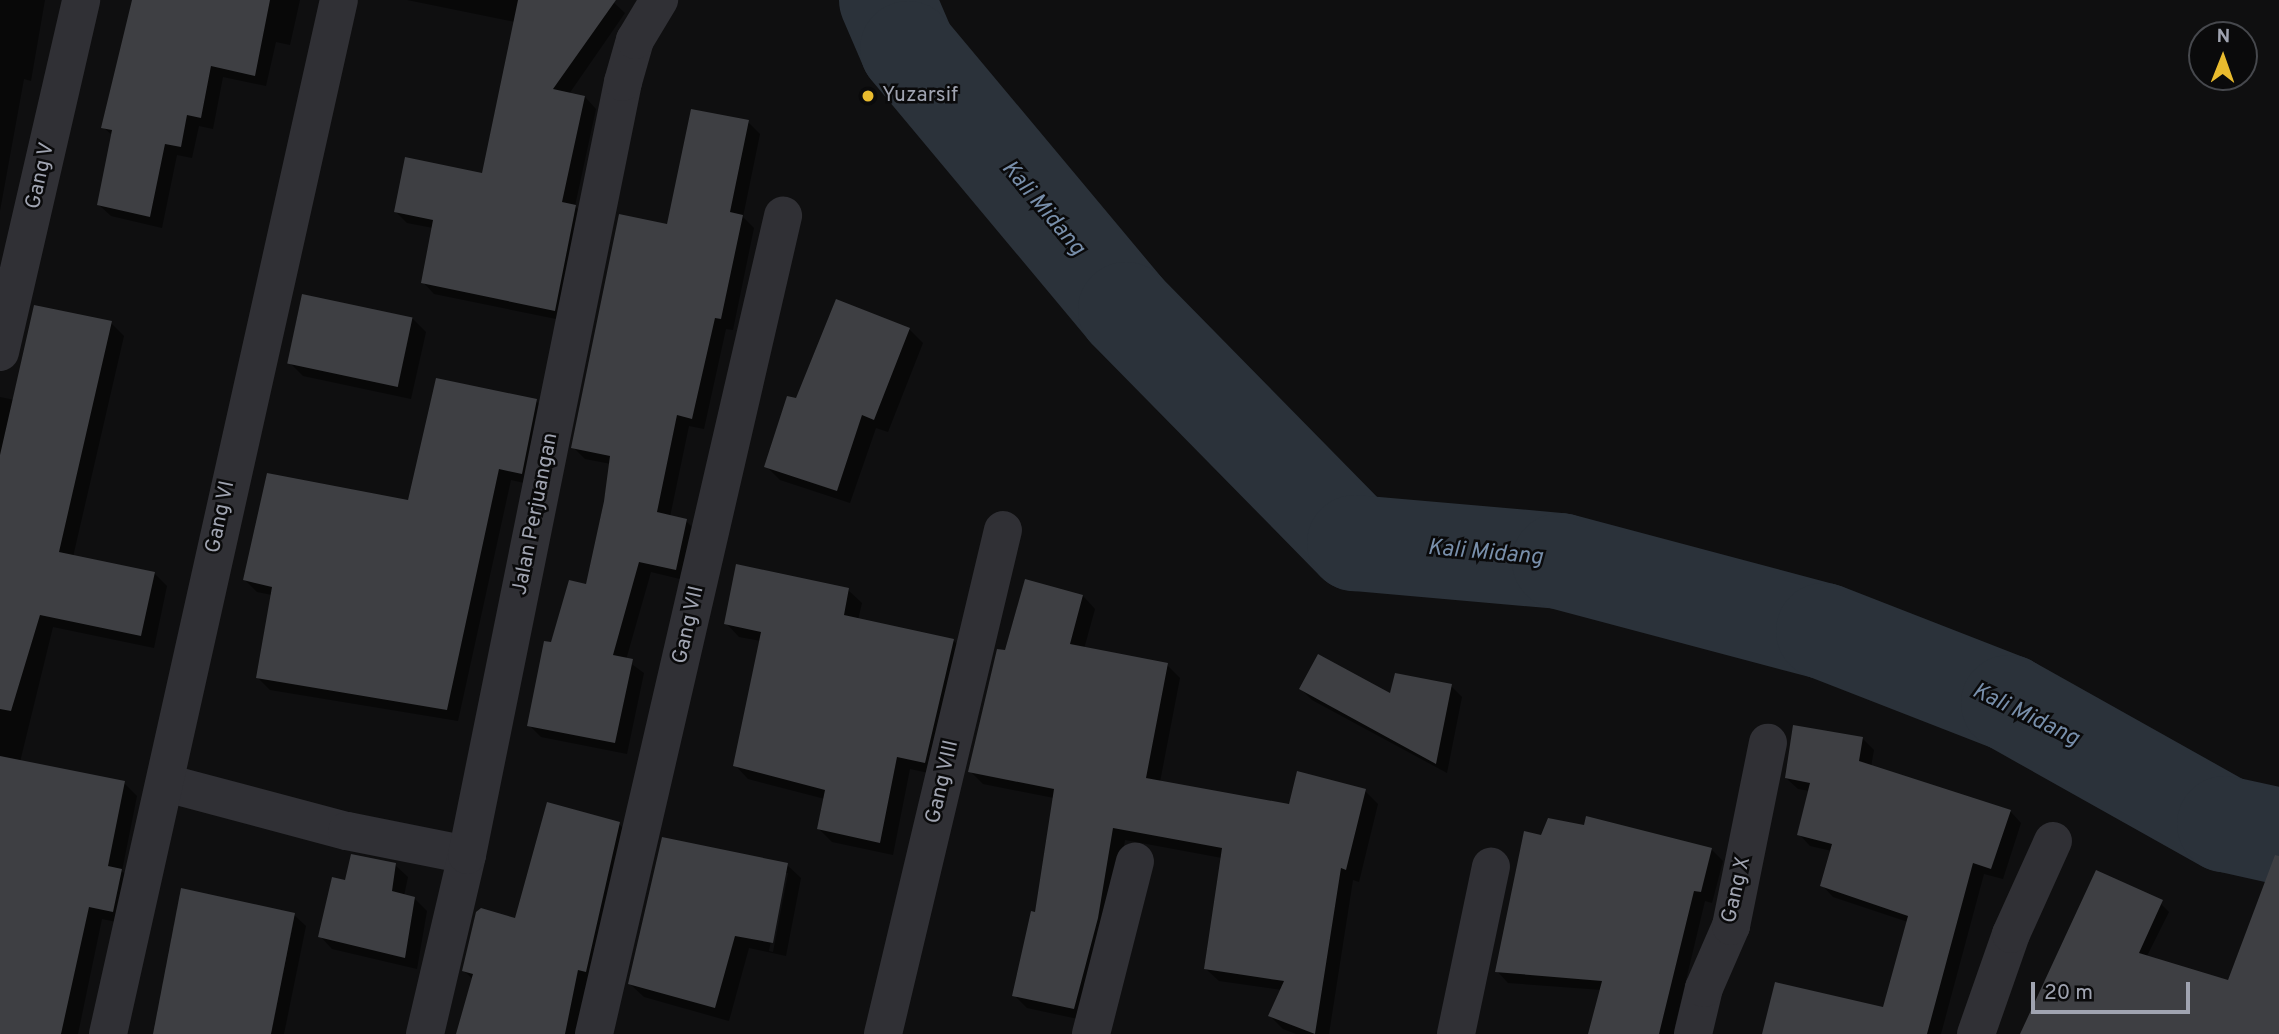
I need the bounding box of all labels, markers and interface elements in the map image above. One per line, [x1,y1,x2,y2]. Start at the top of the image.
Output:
north arrow [2188,21,2258,91]
text: N [2216,25,2230,49]
place label: Yuzarsif [882,83,958,109]
marker: Yuzarsif [860,88,876,104]
street label: Gang V [21,140,61,212]
water label: Kali Midang [994,156,1090,262]
street label: Jalan Perjuangan [508,431,564,597]
street label: Gang VI [201,478,241,556]
water label: Kali Midang [1426,535,1544,573]
street label: Gang VII [668,583,710,667]
water label: Kali Midang [1967,678,2083,754]
street label: Gang VIII [921,737,965,827]
street label: Gang X [1717,854,1757,926]
scale bar [2034,968,2193,1012]
text: 20 m [2044,980,2093,1007]

